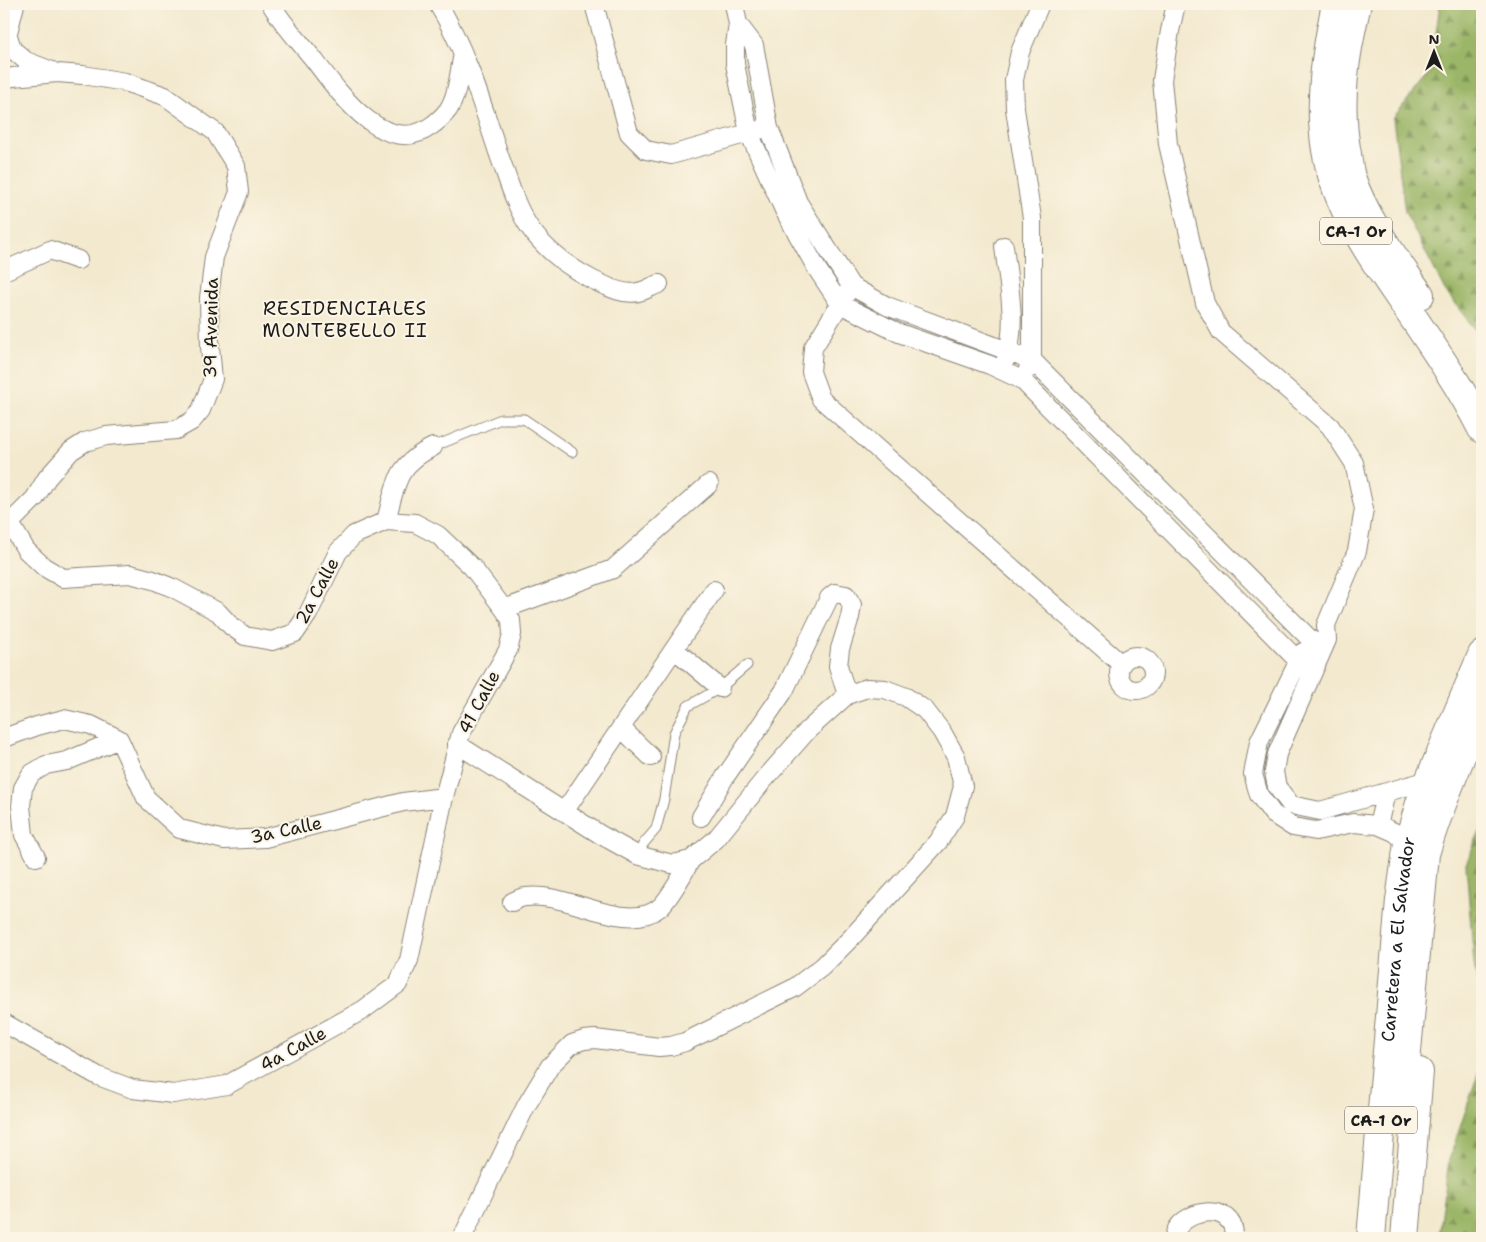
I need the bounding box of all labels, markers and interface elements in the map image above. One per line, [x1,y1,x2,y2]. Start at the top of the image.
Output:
north arrow [1408,28,1458,78]
text: N [1428,30,1440,48]
road number: CA-1 Or [1320,218,1392,245]
street label: 39 Avenida [198,277,224,379]
district label: RESIDENCIALES MONTEBELLO II [262,296,428,343]
street label: 2a Calle [289,554,345,628]
street label: 41 Calle [452,666,506,738]
street label: 3a Calle [248,811,324,849]
street label: Carretera a El Salvador [1376,834,1421,1043]
street label: 4a Calle [256,1021,330,1077]
road number: CA-1 Or [1345,1106,1417,1134]

